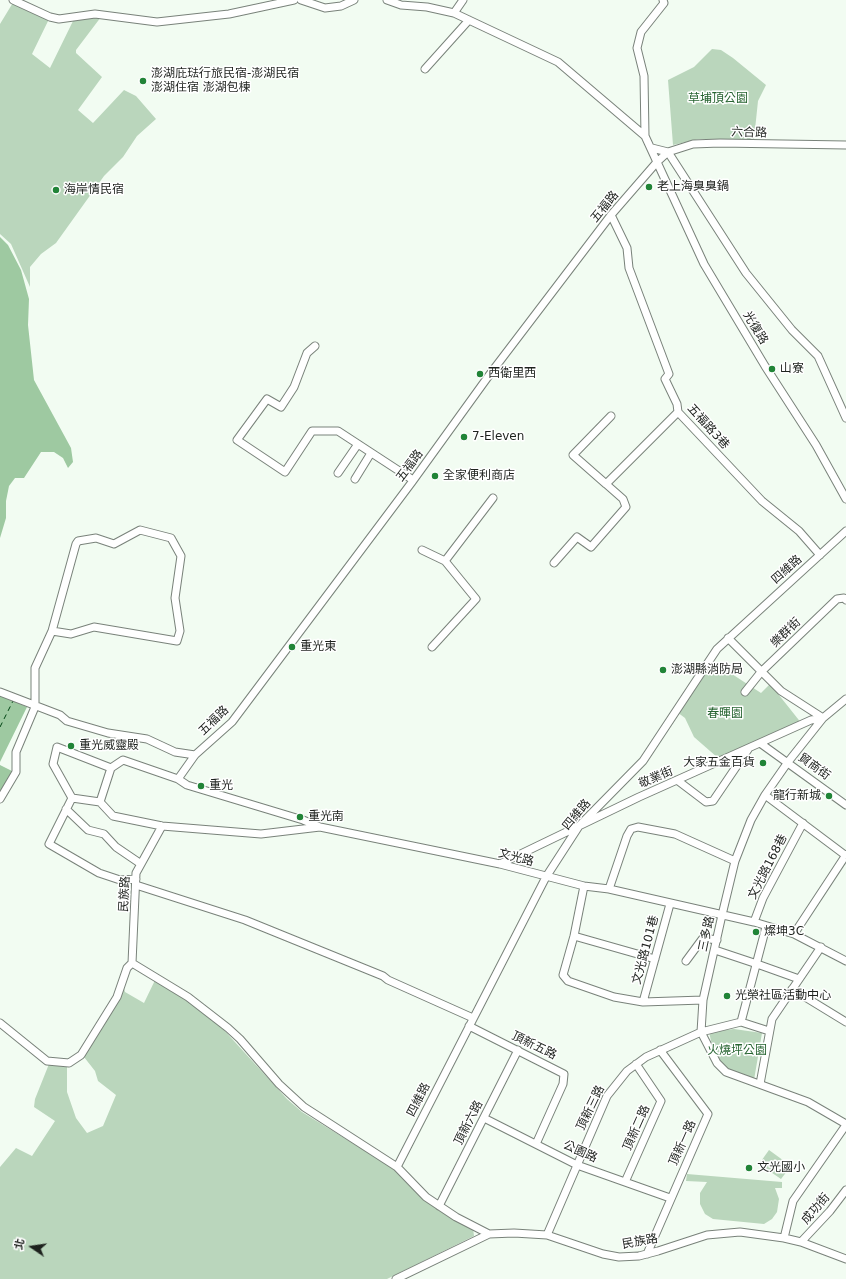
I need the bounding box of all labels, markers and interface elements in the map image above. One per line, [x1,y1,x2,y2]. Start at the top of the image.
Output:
place label: 澎湖庇琺行旅民宿-澎湖民宿 澎湖住宿 澎湖包棟 [151,67,299,95]
marker: 澎湖庇琺行旅民宿-澎湖民宿 澎湖住宿 澎湖包棟 [138,76,148,86]
park label: 草埔頂公園 [688,92,748,106]
street label: 六合路 [731,125,767,141]
place label: 老上海臭臭鍋 [657,180,729,194]
marker: 老上海臭臭鍋 [644,182,654,192]
place label: 海岸情民宿 [64,183,124,197]
marker: 海岸情民宿 [51,185,61,195]
street label: 五福路 [588,188,622,226]
street label: 光復路 [740,309,770,347]
place label: 山寮 [780,362,804,376]
marker: 山寮 [767,364,777,374]
place label: 西衛里西 [488,367,536,381]
marker: 西衛里西 [475,369,485,379]
street label: 五福路3巷 [684,402,732,452]
place label: 7-Eleven [472,430,524,444]
marker: 7-Eleven [459,432,469,442]
street label: 五福路 [393,447,427,485]
place label: 全家便利商店 [443,469,515,483]
marker: 全家便利商店 [430,471,440,481]
street label: 四維路 [769,553,805,587]
street label: 樂群街 [768,615,804,651]
place label: 重光東 [300,640,336,654]
marker: 重光東 [287,642,297,652]
place label: 澎湖縣消防局 [671,663,743,677]
marker: 澎湖縣消防局 [658,665,668,675]
street label: 五福路 [196,703,232,739]
park label: 春暉園 [707,707,743,721]
place label: 重光威靈殿 [79,739,139,753]
marker: 重光威靈殿 [66,741,76,751]
street label: 貿商街 [795,751,833,783]
place label: 大家五金百貨 [683,756,755,770]
marker: 大家五金百貨 [758,758,768,768]
street label: 敬業街 [637,764,675,792]
place label: 重光 [209,779,233,793]
marker: 重光 [196,781,206,791]
place label: 龍行新城 [773,789,821,803]
marker: 龍行新城 [824,791,834,801]
street label: 四維路 [560,797,594,833]
place label: 重光南 [308,810,344,824]
marker: 重光南 [295,812,305,822]
street label: 文光路168巷 [745,832,791,902]
street label: 文光路 [497,846,535,870]
street label: 民族路 [117,876,133,912]
street label: 文光路101巷 [630,914,662,986]
street label: 三多路 [696,915,718,953]
place label: 燦坤3C [764,925,804,939]
marker: 燦坤3C [751,927,761,937]
place label: 光榮社區活動中心 [735,989,831,1003]
marker: 光榮社區活動中心 [722,991,732,1001]
street label: 頂新五路 [509,1029,559,1063]
park label: 火燒坪公園 [707,1044,767,1058]
street label: 四維路 [404,1081,434,1119]
street label: 頂新三路 [574,1083,608,1133]
street label: 頂新六路 [452,1098,486,1148]
street label: 頂新二路 [621,1103,653,1153]
street label: 頂新一路 [667,1118,699,1168]
street label: 公園路 [561,1138,599,1166]
place label: 文光國小 [757,1161,805,1175]
marker: 文光國小 [744,1163,754,1173]
street label: 成功街 [799,1191,833,1227]
north arrow [12,1227,52,1267]
street label: 民族路 [621,1232,659,1252]
text: 北 [12,1237,27,1251]

